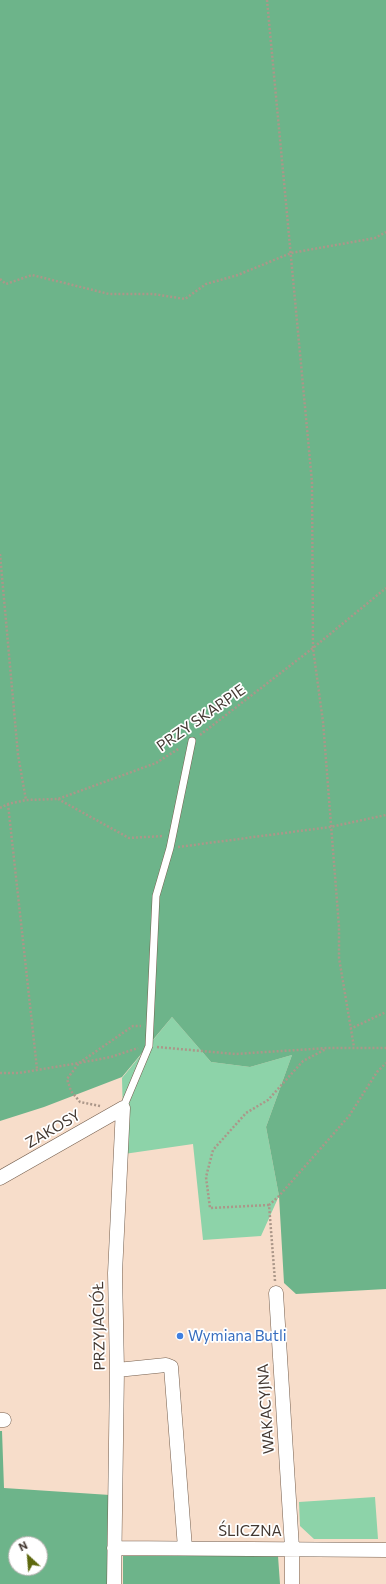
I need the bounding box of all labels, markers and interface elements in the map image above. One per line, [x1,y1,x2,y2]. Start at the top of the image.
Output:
street label: PRZY SKARPIE [153,681,249,755]
street label: ZAKOSY [22,1106,84,1152]
street label: PRZYJACIÓŁ [89,1281,109,1371]
place label: Wymiana Butli [188,1327,287,1345]
marker: Wymiana Butli [175,1331,185,1341]
street label: WAKACYJNA [254,1363,278,1455]
street label: ŚLICZNA [218,1522,282,1540]
north arrow [8,1536,48,1576]
text: N [16,1538,30,1553]

